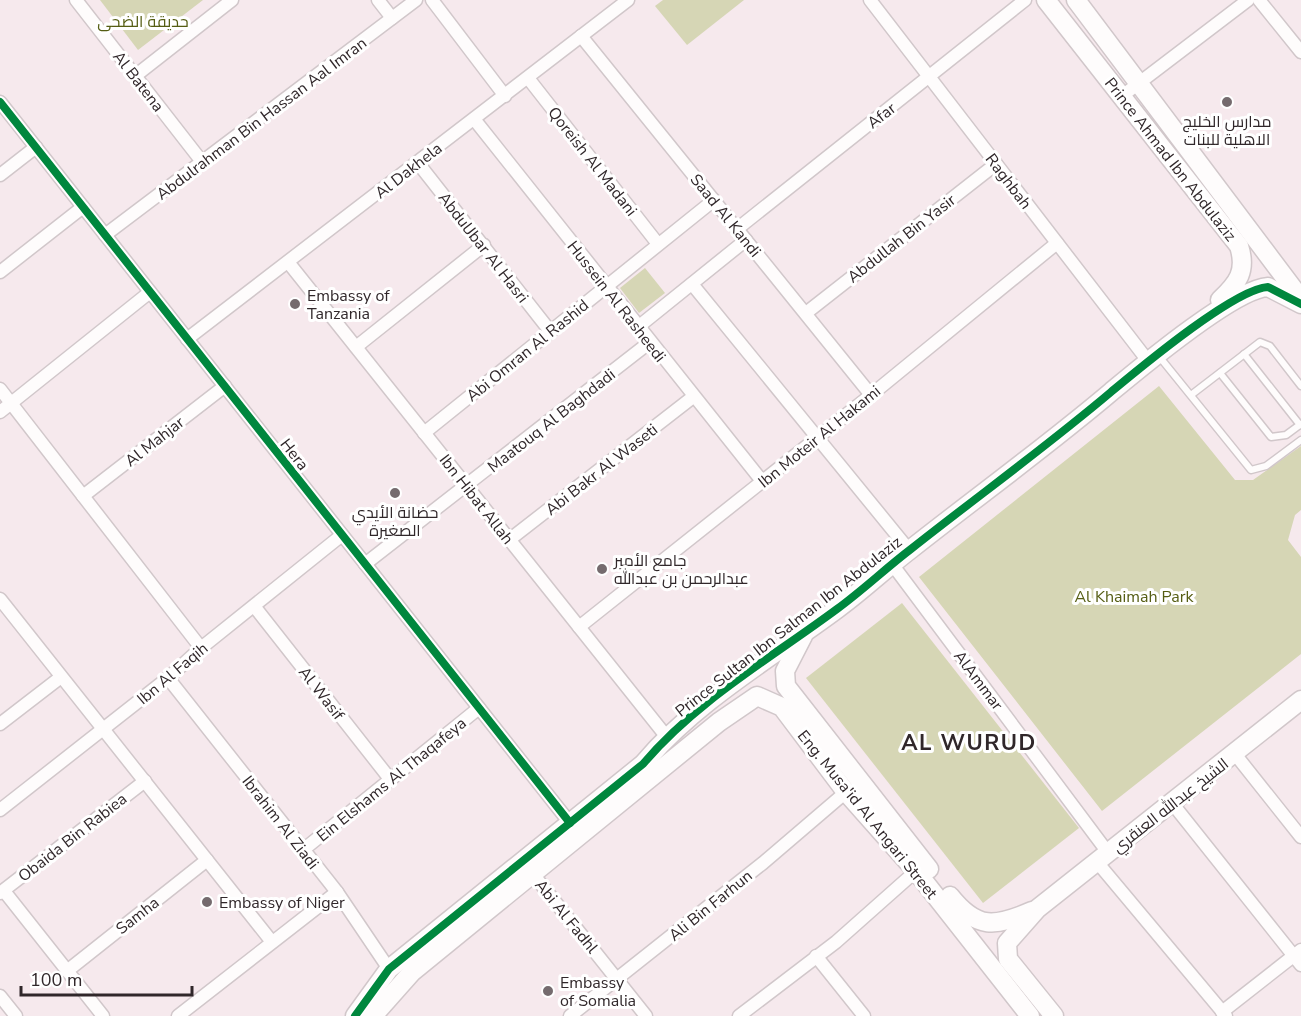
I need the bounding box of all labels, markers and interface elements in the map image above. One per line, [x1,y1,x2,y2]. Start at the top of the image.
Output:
park label: حديقة الضحى [97,11,189,33]
street label: Abdulrahman Bin Hassan Aal Imran [152,32,371,205]
street label: Al Batena [108,47,169,117]
street label: Prince Ahmad Ibn Abdulaziz [1099,73,1241,246]
marker: مدارس الخليج الاهلية للبنات [1220,95,1234,109]
street label: Afar [863,97,901,134]
street label: Qoreish Al Madani [543,102,642,221]
place label: مدارس الخليج الاهلية للبنات [1183,111,1271,151]
street label: Al Dakhela [370,138,447,204]
street label: Raghbah [980,149,1036,214]
street label: Saad Al Kandi [685,169,766,262]
street label: AbdulJbar Al Hasri [433,188,533,308]
street label: Abdullah Bin Yasir [843,189,961,288]
street label: Hussein Al Rasheedi [562,236,671,367]
place label: Embassy of Tanzania [307,285,390,325]
street label: Abi Omran Al Rashid [462,295,593,407]
marker: Embassy of Tanzania [288,297,302,311]
street label: Maatouq Al Baghdadi [483,364,620,478]
street label: Ibn Moteir Al Hakami [754,380,885,493]
street label: Al Mahjar [120,411,189,472]
street label: Abi Bakr Al Waseti [541,419,662,521]
street label: Hera [275,434,314,475]
street label: Ibn Hibat Allah [434,450,518,549]
marker: حضانة الأيدي الصغيرة [388,486,402,500]
place label: حضانة الأيدي الصغيرة [352,502,438,542]
street label: Prince Sultan Ibn Salman Ibn Abdulaziz [671,531,906,722]
place label: جامع الأمير عبدالرحمن بن عبدالله [613,550,749,590]
marker: جامع الأمير عبدالرحمن بن عبدالله [595,562,609,576]
park label: Al Khaimah Park [1074,586,1195,608]
street label: Ibn Al Faqih [133,638,213,710]
street label: AlAmmar [948,646,1008,715]
street label: Al Wasif [293,662,350,726]
street label: Ein Elshams Al Thaqafeya [312,713,471,847]
street label: Eng. Musa'id Al Angari Street [792,726,943,904]
district label: AL WURUD [901,728,1037,758]
street label: الشيخ عبدالله العنقري [1108,753,1235,860]
street label: Ibrahim Al Ziadi [237,771,324,874]
street label: Obaida Bin Rabiea [14,788,132,887]
street label: Ali Bin Farhun [664,865,757,946]
street label: Abi Al Fadhl [530,875,603,958]
street label: Samha [111,892,164,940]
place label: Embassy of Niger [219,892,345,914]
marker: Embassy of Niger [200,895,214,909]
scale bar [21,959,192,997]
text: 100 m [30,968,82,992]
place label: Embassy of Somalia [560,972,636,1012]
marker: Embassy of Somalia [541,984,555,998]

